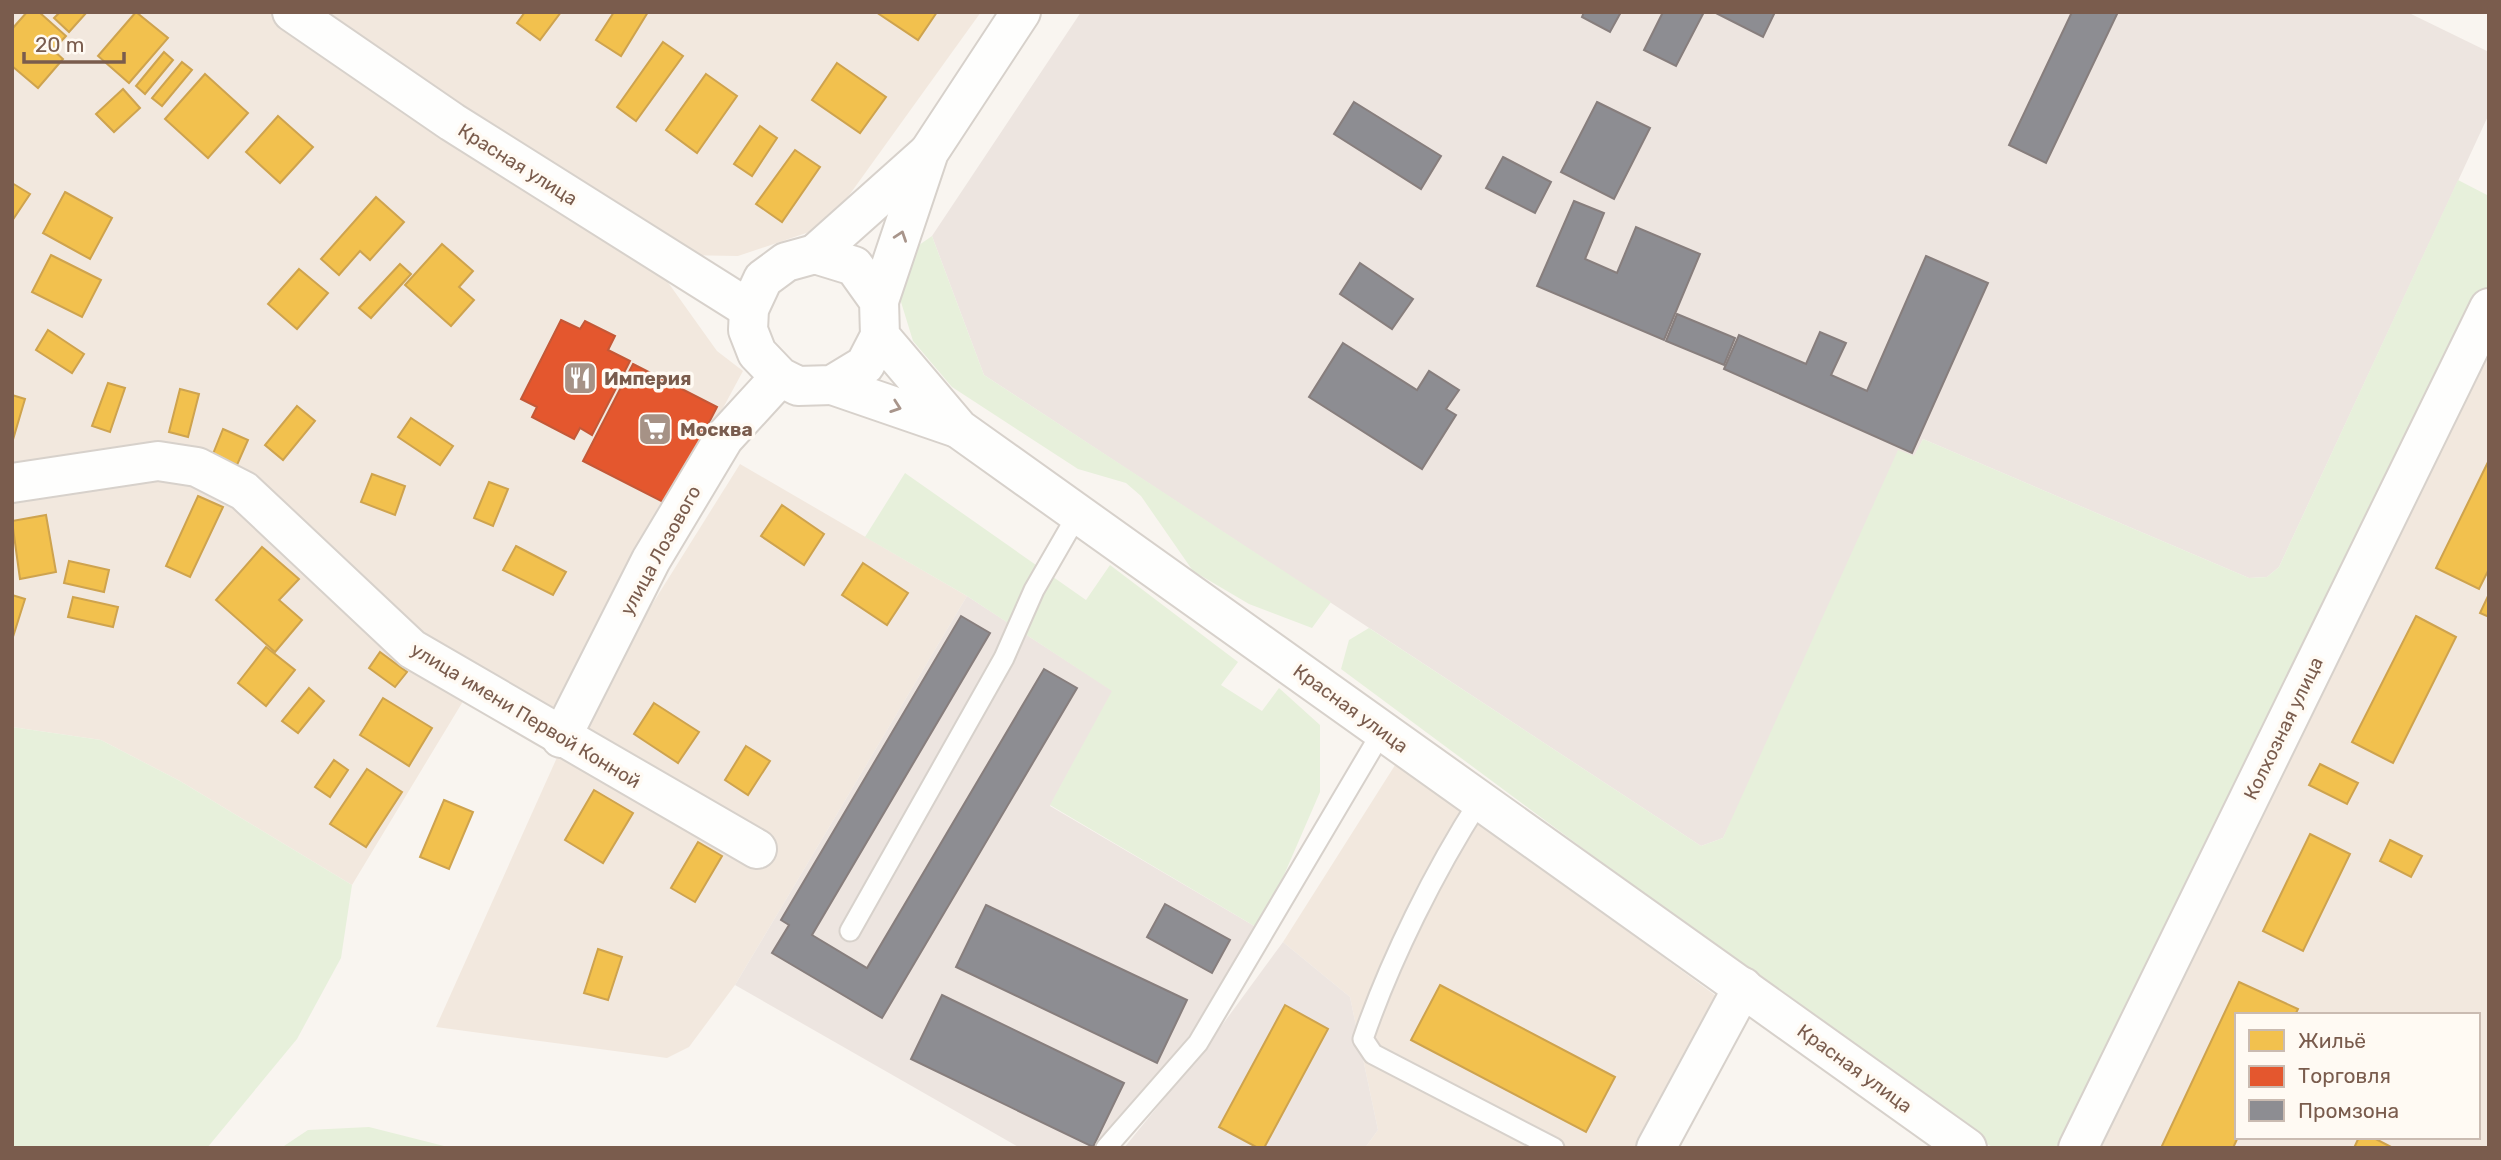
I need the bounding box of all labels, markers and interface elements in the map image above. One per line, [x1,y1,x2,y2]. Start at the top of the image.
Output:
scale bar [24,21,124,65]
text: 20 m [35,32,84,57]
street label: Красная улица [454,119,582,210]
one-way arrow [893,230,907,243]
restaurant icon: Империя [561,359,599,397]
place label: Империя [604,367,691,390]
one-way arrow [889,399,901,413]
supermarket icon: Москва [636,410,674,448]
place label: Москва [680,418,753,441]
street label: улица Лозового [615,481,706,619]
street label: улица имени Первой Конной [407,638,645,793]
street label: Колхозная улица [2239,653,2328,803]
street label: Красная улица [1289,659,1413,758]
legend [2235,1013,2480,1139]
street label: Красная улица [1793,1019,1917,1118]
text: Жильё [2298,1028,2366,1053]
text: Торговля [2298,1063,2391,1088]
text: Промзона [2298,1098,2399,1123]

